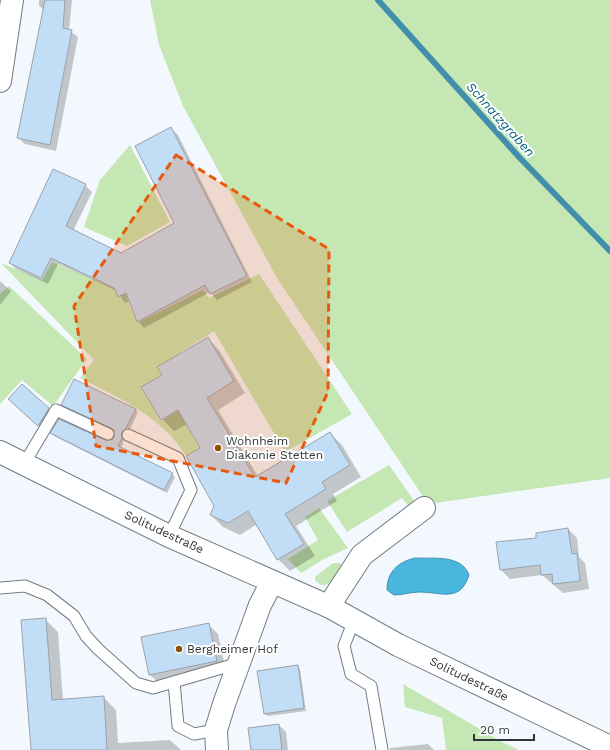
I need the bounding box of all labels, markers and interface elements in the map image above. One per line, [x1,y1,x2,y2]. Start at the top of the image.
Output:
water label: Schnatzgraben [463,79,538,160]
place label: Wohnheim Diakonie Stetten [226,434,323,462]
marker: Wohnheim Diakonie Stetten [213,443,223,453]
street label: Solitudestraße [122,508,206,557]
place label: Bergheimer Hof [187,642,278,656]
marker: Bergheimer Hof [174,644,184,654]
street label: Solitudestraße [427,654,511,704]
scale bar [474,716,534,742]
text: 20 m [480,723,510,737]

